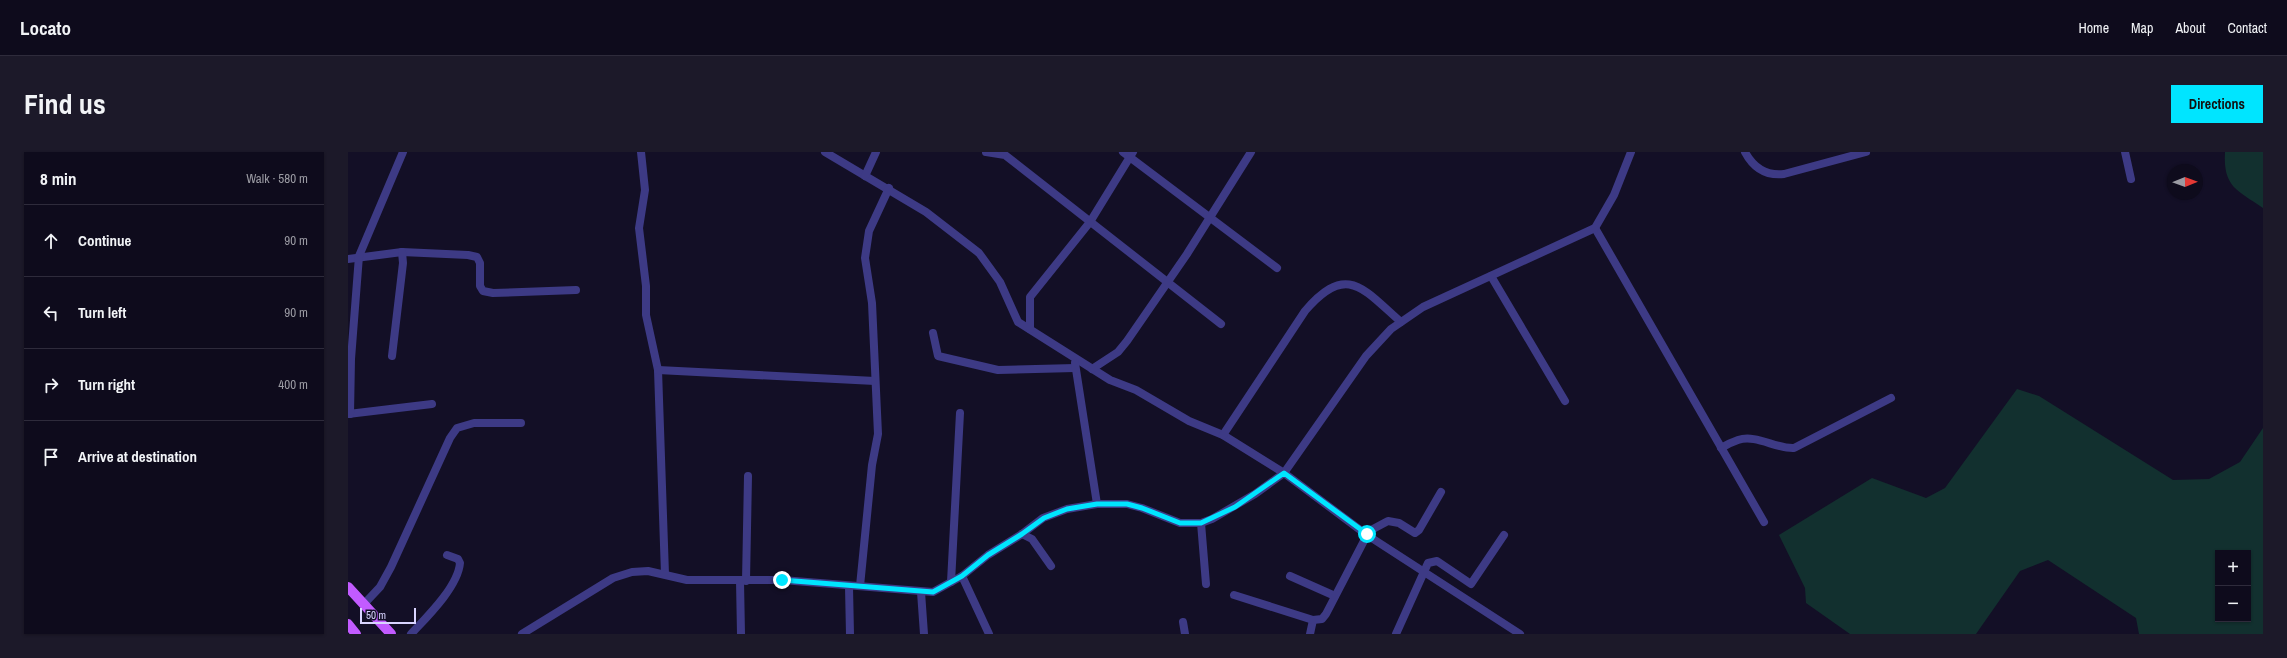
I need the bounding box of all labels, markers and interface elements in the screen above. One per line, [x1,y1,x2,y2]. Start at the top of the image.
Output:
text: Locato [20,15,71,41]
text: Home [2078,19,2109,37]
text: Map [2131,19,2153,37]
text: About [2175,19,2205,37]
text: Contact [2227,19,2267,37]
text: Find us [24,85,106,123]
button: Directions [2171,85,2263,123]
north arrow [2167,164,2203,200]
text: 8 min [40,167,76,190]
text: Walk · 580 m [246,170,308,187]
icon: ahead [40,230,62,252]
text: Continue [78,230,131,251]
text: 90 m [284,232,308,249]
icon: left [40,302,62,324]
text: Turn left [78,302,126,323]
text: 90 m [284,304,308,321]
icon: right [40,374,62,396]
text: Turn right [78,374,135,395]
text: 400 m [278,376,308,393]
icon: arrive [40,446,62,468]
text: Arrive at destination [78,446,197,467]
route start [1358,525,1376,543]
map controls [2215,550,2251,622]
button: + [2215,550,2251,586]
route end [773,571,791,589]
button: − [2215,586,2251,622]
scale bar [360,606,416,625]
text: 50 m [366,608,386,622]

